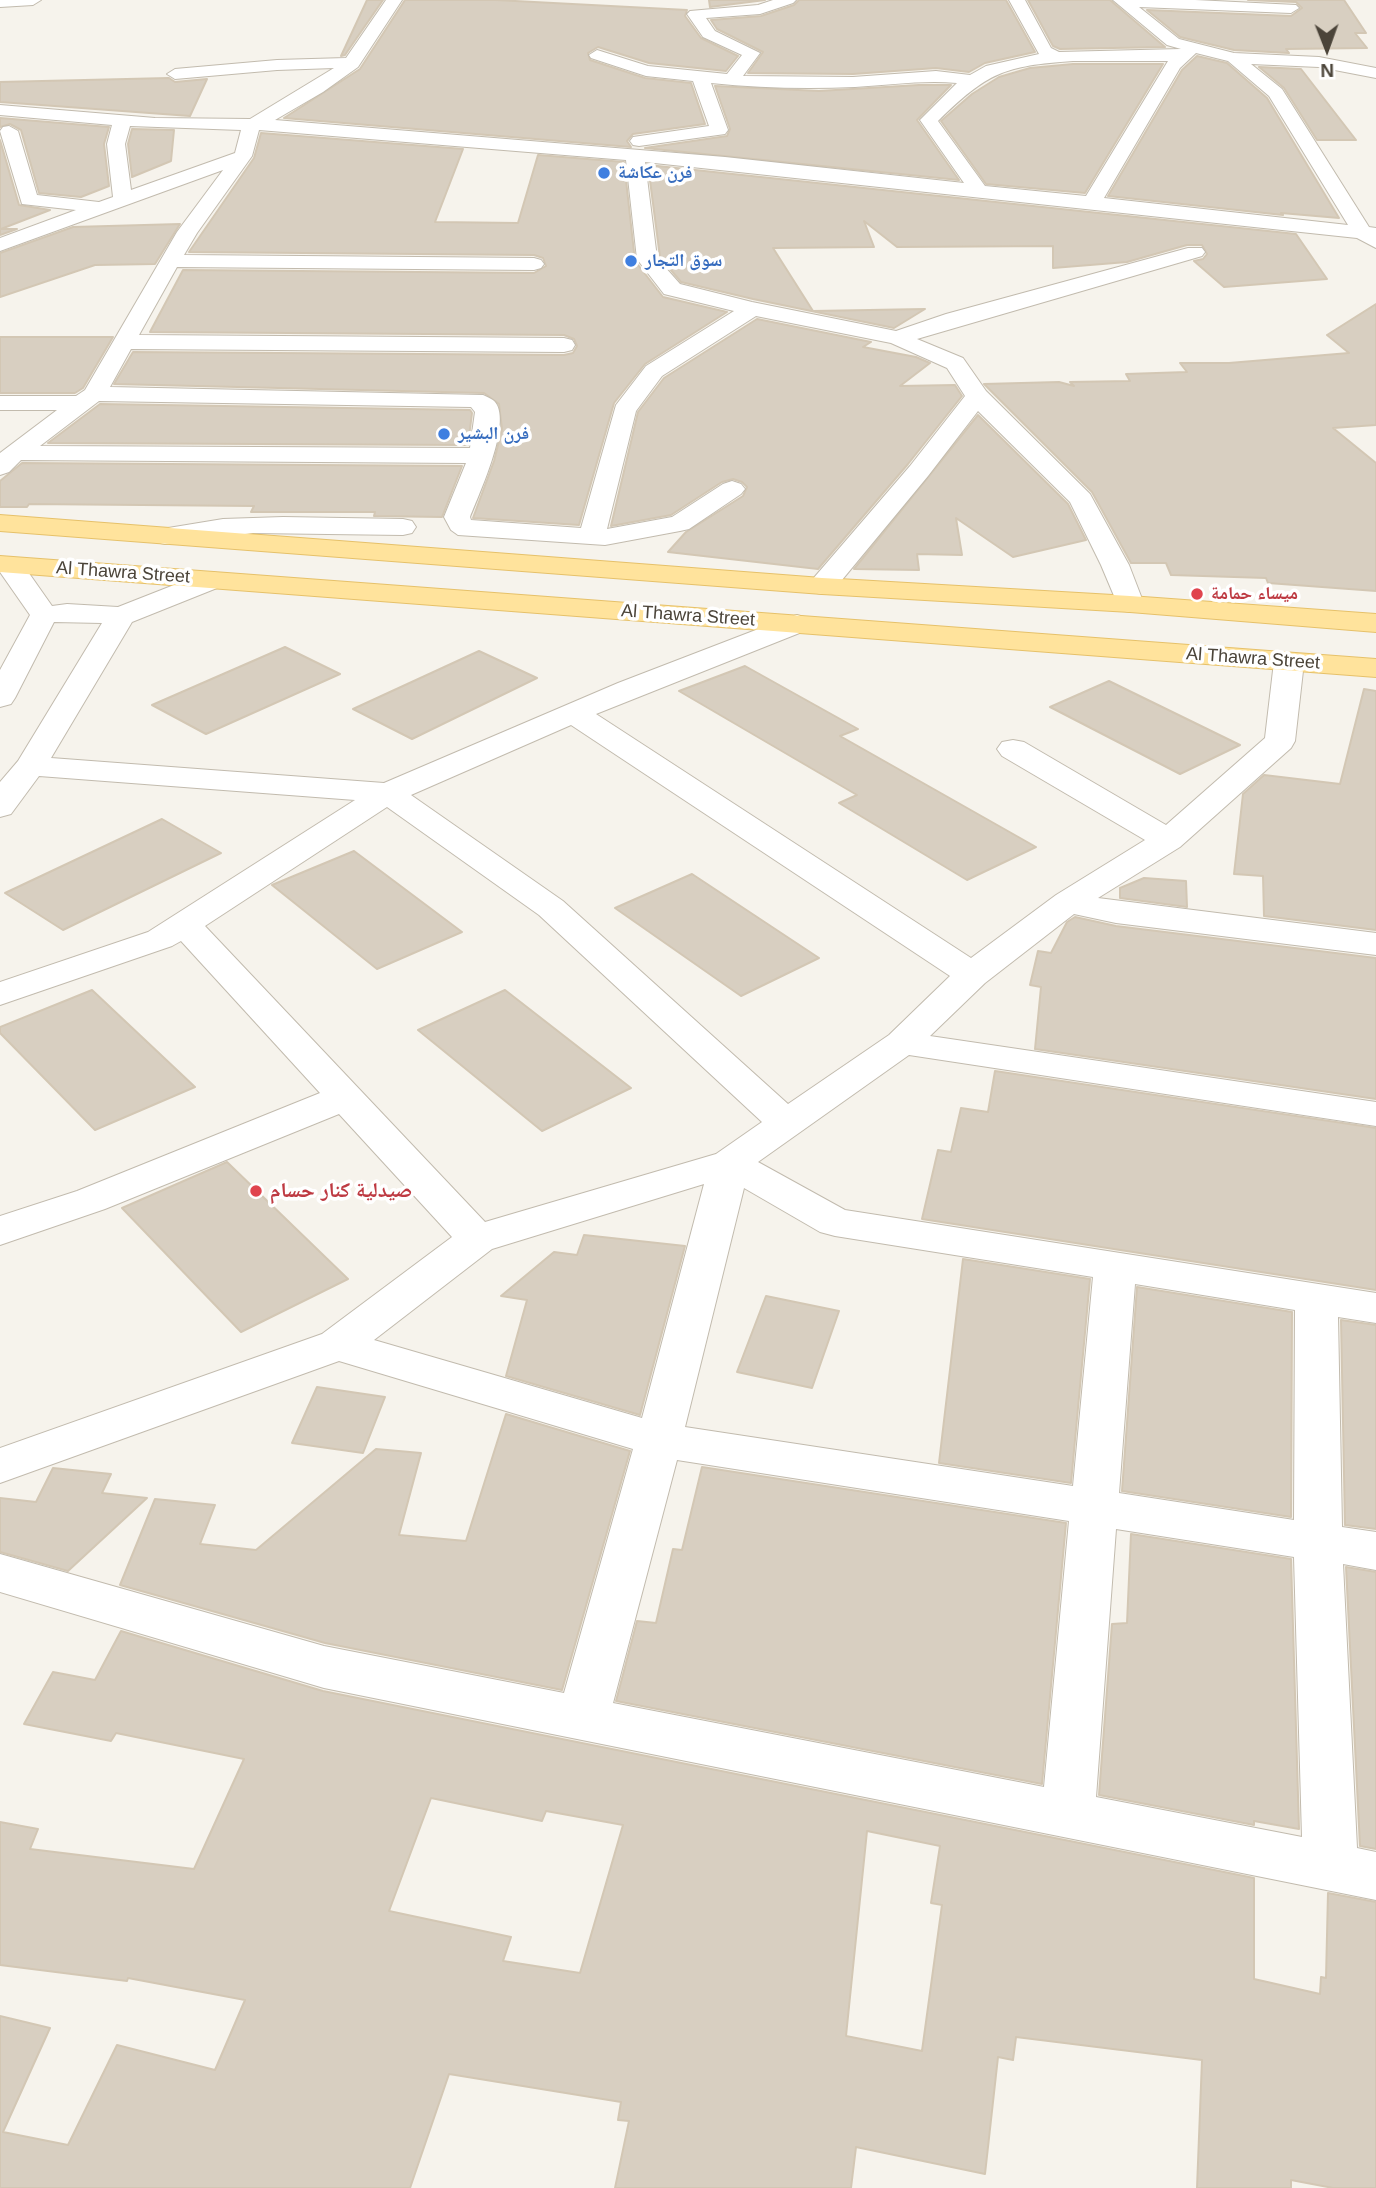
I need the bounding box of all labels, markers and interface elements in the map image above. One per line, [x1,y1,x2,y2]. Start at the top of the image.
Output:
north arrow [1292,14,1362,84]
text: N [1320,60,1334,81]
place label: فرن عكاشة [618,162,693,184]
marker: فرن عكاشة [596,165,612,181]
place label: سوق التجار [645,250,722,272]
marker: سوق التجار [623,253,639,269]
place label: فرن البشير [458,423,529,445]
marker: فرن البشير [436,426,452,442]
street label: Al Thawra Street [55,558,191,588]
place label: ميساء حمامة [1211,583,1298,605]
marker: ميساء حمامة [1189,586,1205,602]
street label: Al Thawra Street [620,601,756,631]
street label: Al Thawra Street [1185,644,1321,674]
place label: صيدلية كنار حسام [270,1178,412,1204]
marker: صيدلية كنار حسام [248,1183,264,1199]

